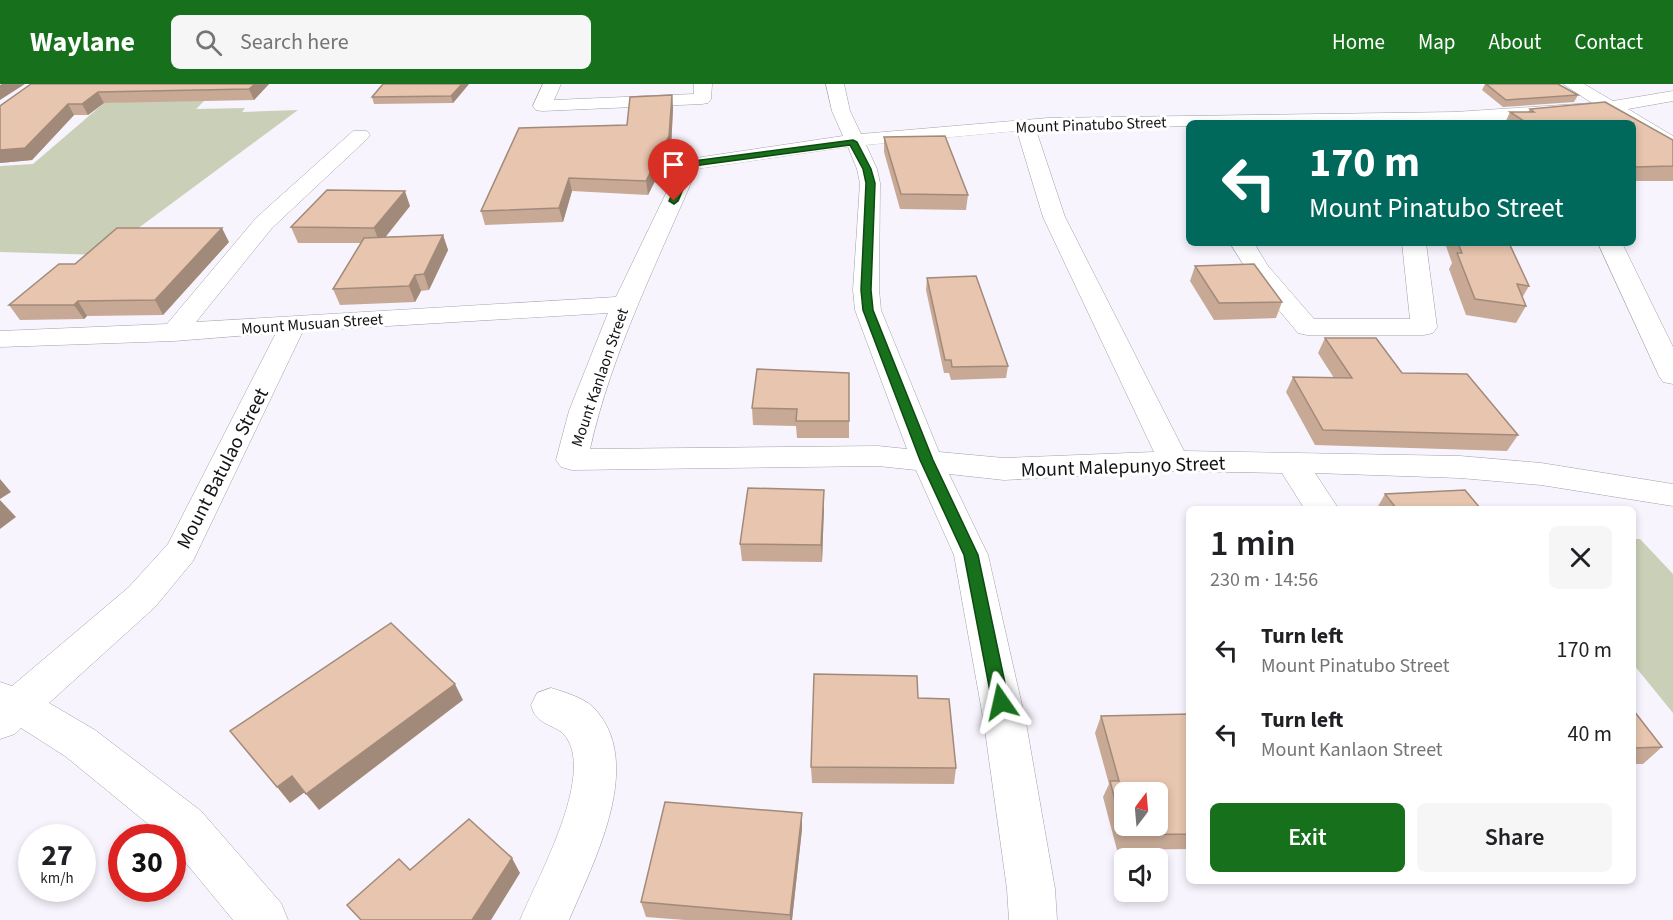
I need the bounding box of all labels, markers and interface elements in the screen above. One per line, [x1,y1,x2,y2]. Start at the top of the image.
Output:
search box [171,15,591,69]
text: Waylane [30,22,135,62]
icon: search [192,26,225,59]
text: Search here [240,26,349,58]
text: Home [1332,27,1385,57]
text: Map [1418,27,1456,57]
text: About [1489,27,1541,57]
text: Contact [1574,27,1643,57]
street label: Mount Pinatubo Street [1015,111,1167,139]
text: 170 m [1309,133,1420,193]
pin [648,139,699,201]
icon: left [1210,144,1288,222]
icon: arrive [657,148,690,181]
text: Mount Pinatubo Street [1309,189,1564,228]
street label: Mount Kanlaon Street [566,304,634,450]
street label: Mount Musuan Street [240,308,384,340]
street label: Mount Batulao Street [170,383,276,554]
street label: Mount Malepunyo Street [1020,449,1226,485]
text: 1 min [1210,518,1296,569]
button: close [1549,526,1612,589]
text: 230 m · 14:56 [1210,566,1318,594]
text: Turn left [1261,620,1343,652]
icon: left [1210,634,1243,667]
text: 170 m [1557,634,1612,666]
text: Mount Pinatubo Street [1261,652,1450,680]
position arrow [969,670,1033,734]
text: Turn left [1261,704,1343,736]
icon: left [1210,718,1243,751]
text: 40 m [1567,718,1612,750]
text: Mount Kanlaon Street [1261,736,1443,764]
north arrow [1114,782,1168,836]
map controls [1114,782,1168,902]
button: Exit [1210,803,1405,872]
button: Share [1417,803,1612,872]
speed limit sign: 30 [108,824,186,902]
text: 27 [41,834,73,877]
button: sound [1114,848,1168,902]
text: km/h [40,868,74,889]

